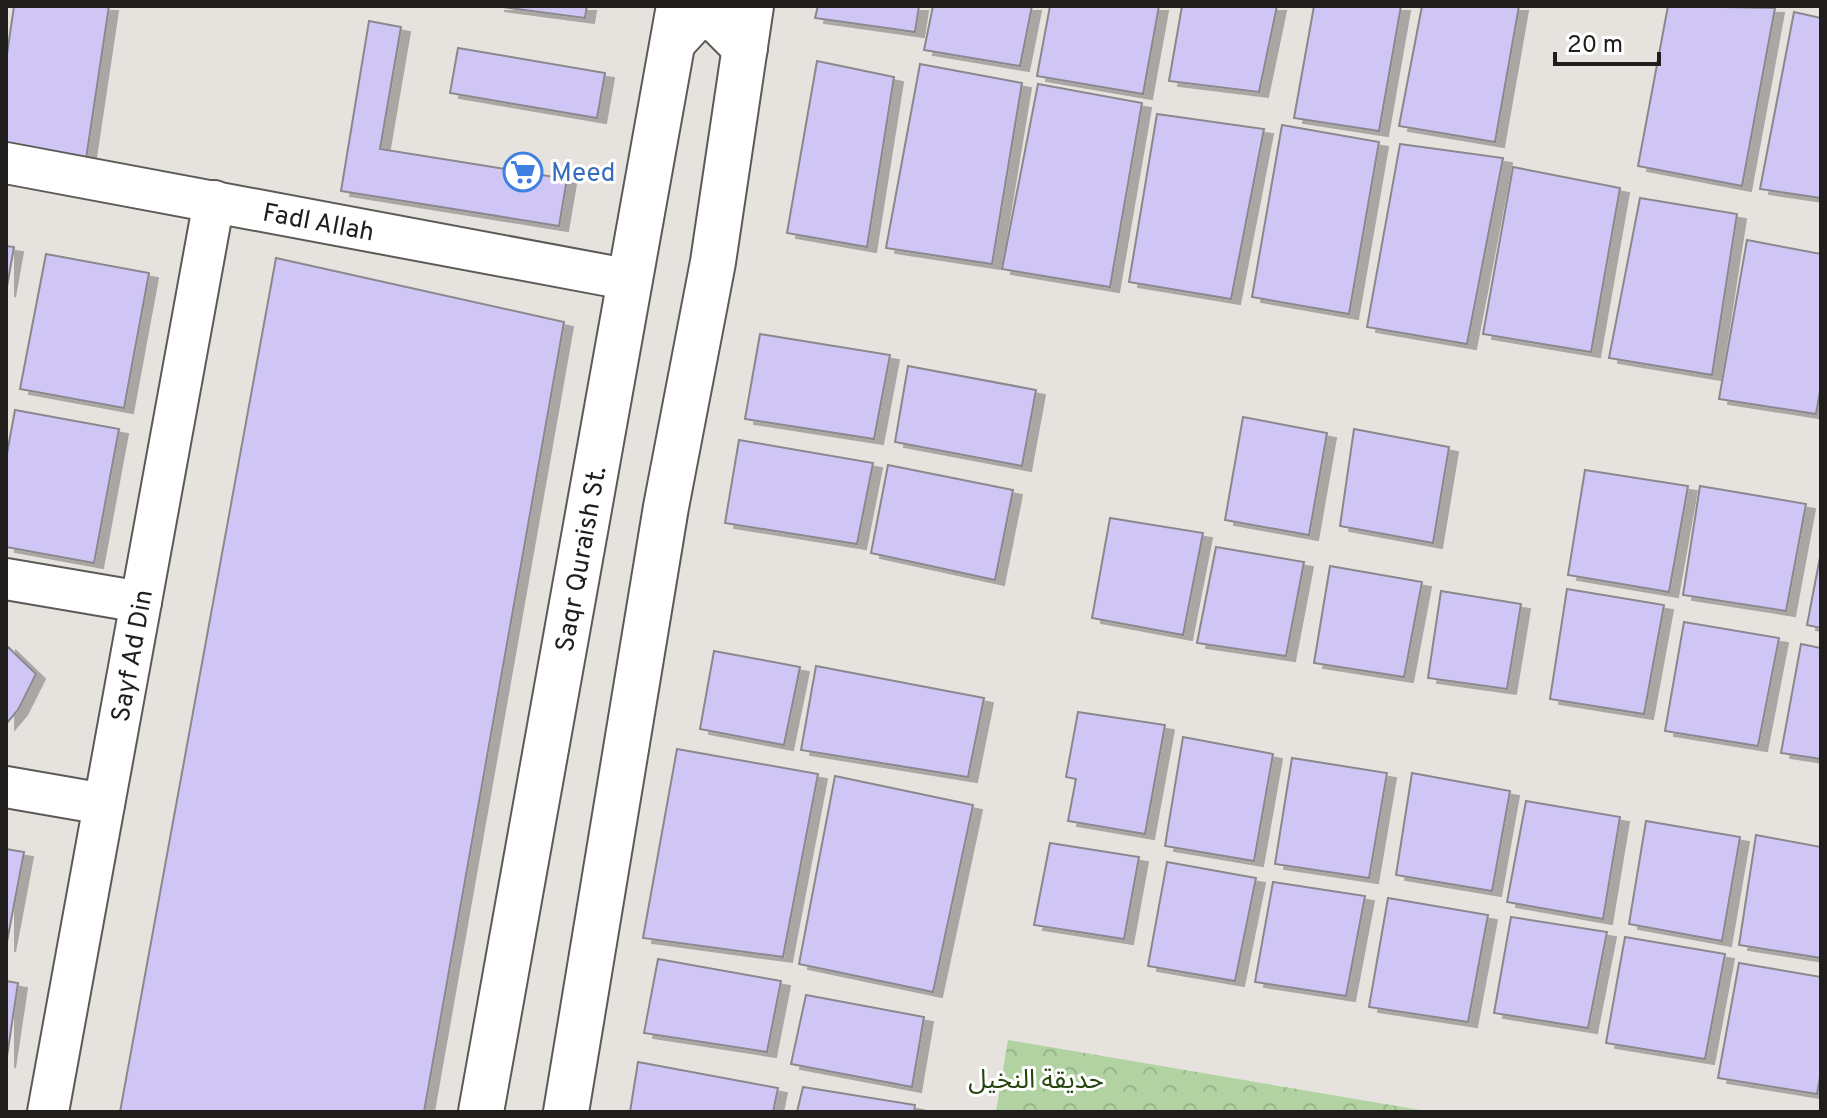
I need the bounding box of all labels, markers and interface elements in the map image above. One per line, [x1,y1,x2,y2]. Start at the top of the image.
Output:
scale bar [1555,16,1659,66]
text: 20 m [1567,31,1623,61]
supermarket icon: Meed [502,151,544,193]
place label: Meed [551,158,615,191]
street label: Fadl Allah [260,197,377,251]
street label: Saqr Quraish St. [550,464,615,655]
street label: Sayf Ad Din [105,587,162,725]
park label: حديقة النخيل [968,1065,1104,1098]

